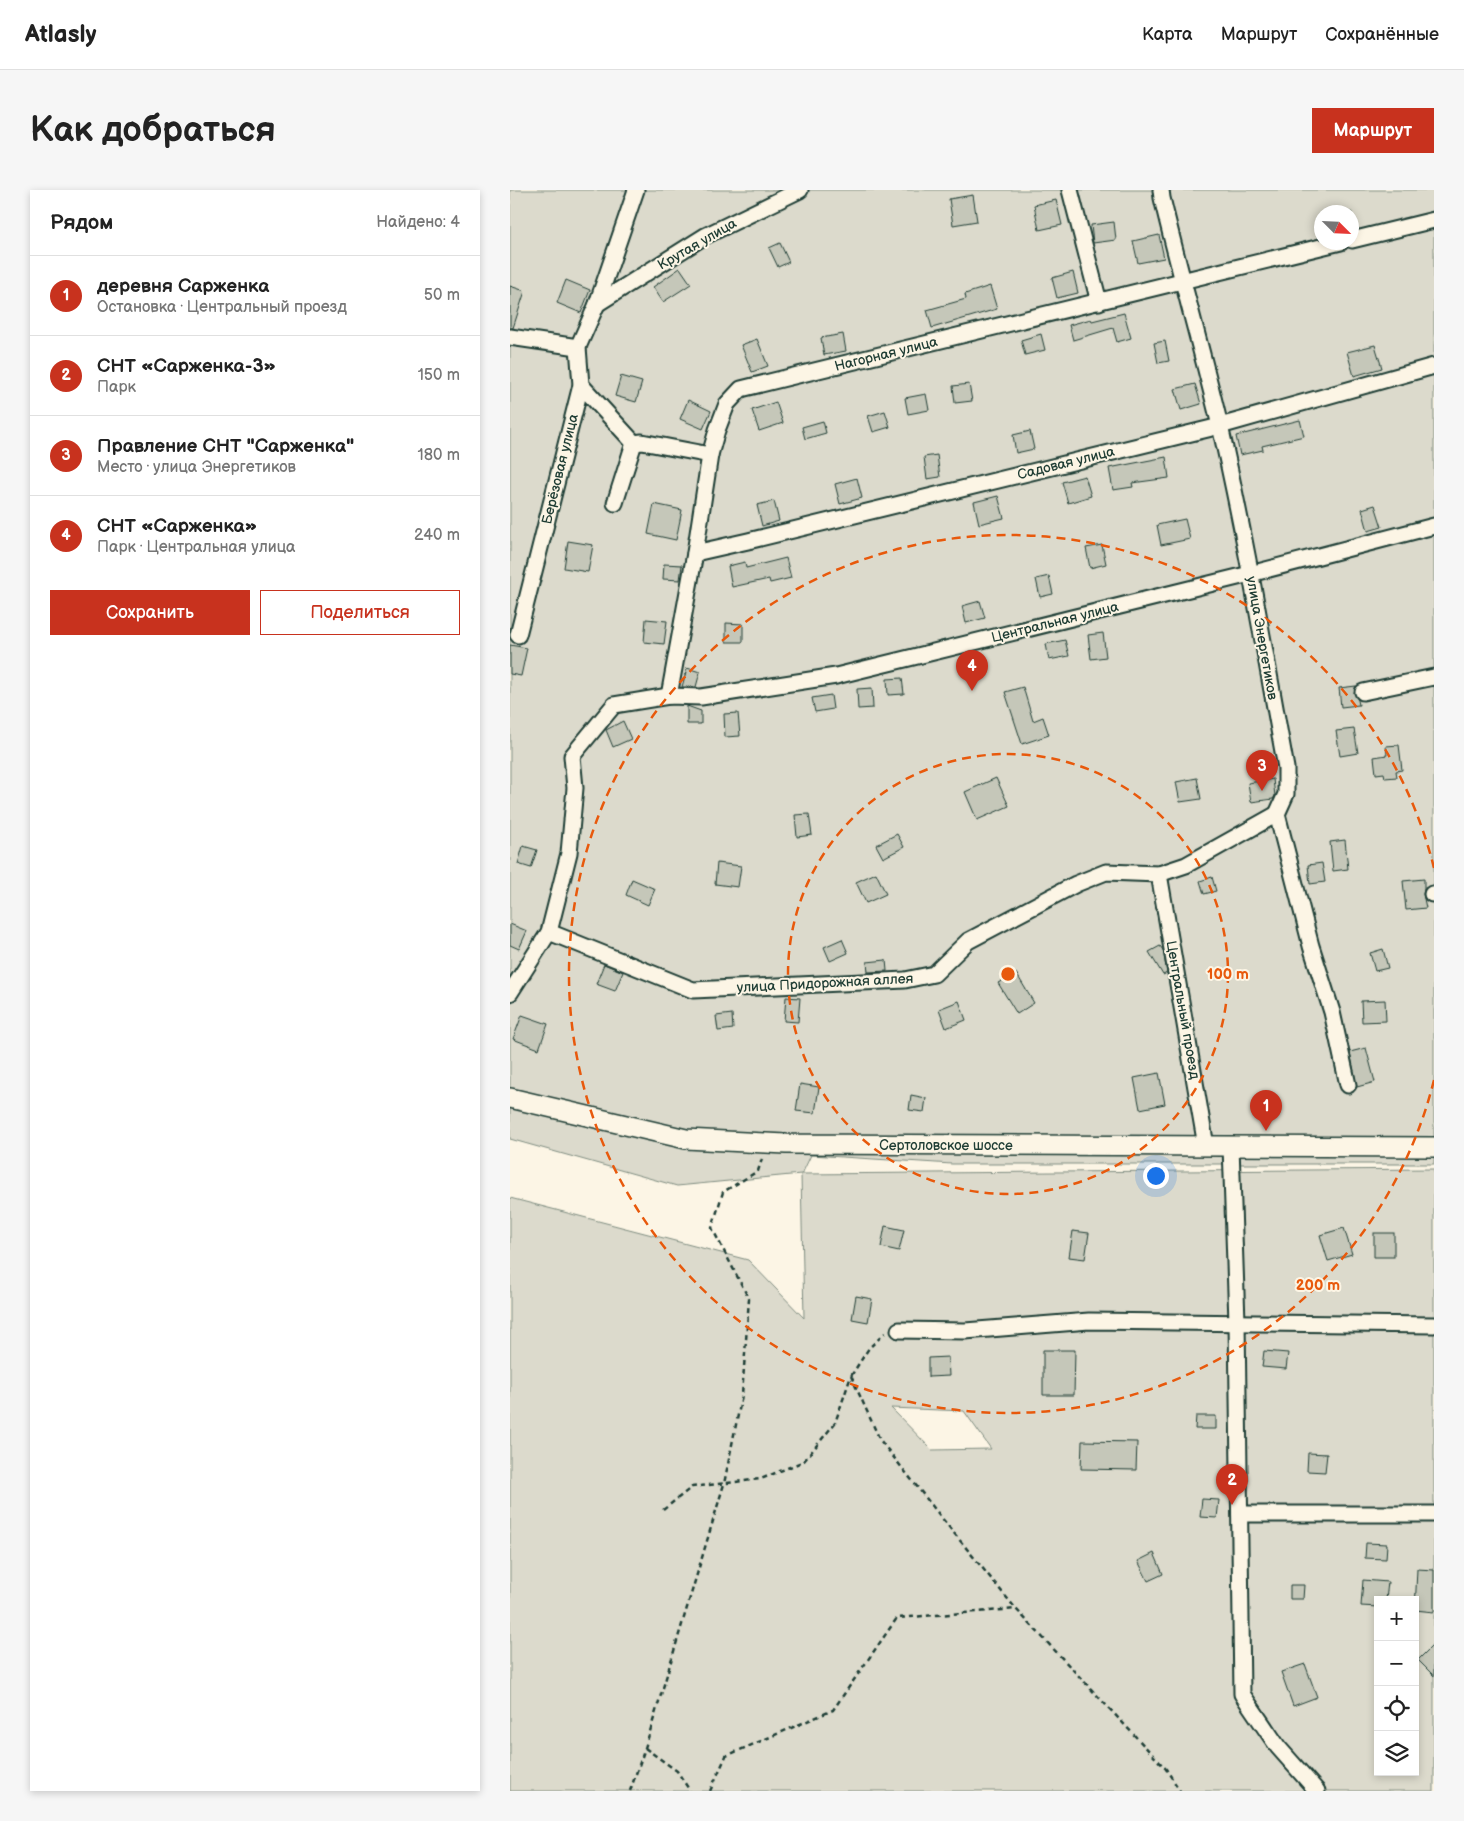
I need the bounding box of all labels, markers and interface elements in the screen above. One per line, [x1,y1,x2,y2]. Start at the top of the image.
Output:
text: Atlasly [25,20,96,49]
text: Карта [1142,24,1193,45]
text: Маршрут [1221,24,1297,45]
text: Сохранённые [1325,24,1439,45]
button: Маршрут [1312,108,1434,153]
text: Как добраться [30,109,276,152]
north arrow [1314,205,1359,250]
text: Рядом [50,210,113,235]
text: Найдено: 4 [376,213,460,232]
street label: Крутая улица [655,214,740,273]
text: деревня Сарженка [97,275,269,298]
text: 1 [63,286,69,305]
text: 50 m [424,286,460,305]
text: Остановка · Центральный проезд [97,298,347,317]
street label: Нагорная улица [833,333,940,375]
text: СНТ «Сарженка-3» [97,355,276,378]
text: 2 [61,366,71,385]
text: 150 m [418,366,460,385]
text: Парк [97,378,136,397]
street label: Берёзовая улица [538,411,582,526]
text: Правление СНТ "Сарженка" [97,435,354,458]
street label: Садовая улица [1016,443,1117,483]
text: 3 [61,446,71,465]
text: 180 m [418,446,460,465]
text: Место · улица Энергетиков [97,458,296,477]
text: СНТ «Сарженка» [97,515,257,538]
text: 4 [61,526,71,545]
text: 240 m [414,526,460,545]
text: Парк · Центральная улица [97,538,296,557]
street label: улица Энергетиков [1243,575,1281,702]
button: Сохранить [50,590,250,635]
button: Поделиться [260,590,460,635]
street label: Центральная улица [990,598,1121,646]
pin: 4 [956,650,988,691]
pin: 3 [1246,750,1278,791]
street label: Центральный проезд [1162,940,1204,1081]
centre of rings [999,965,1017,983]
text: 100 m [1207,965,1249,984]
street label: улица Придорожная аллея [736,970,914,996]
pin: 1 [1250,1090,1282,1131]
street label: Сертоловское шоссе [879,1137,1013,1154]
your location [1143,1163,1169,1189]
text: 200 m [1296,1276,1340,1295]
pin: 2 [1216,1464,1248,1505]
map controls [1374,1596,1419,1776]
button: + [1374,1596,1419,1641]
button: − [1374,1641,1419,1686]
button: locate [1374,1686,1419,1731]
button: layers [1374,1731,1419,1776]

